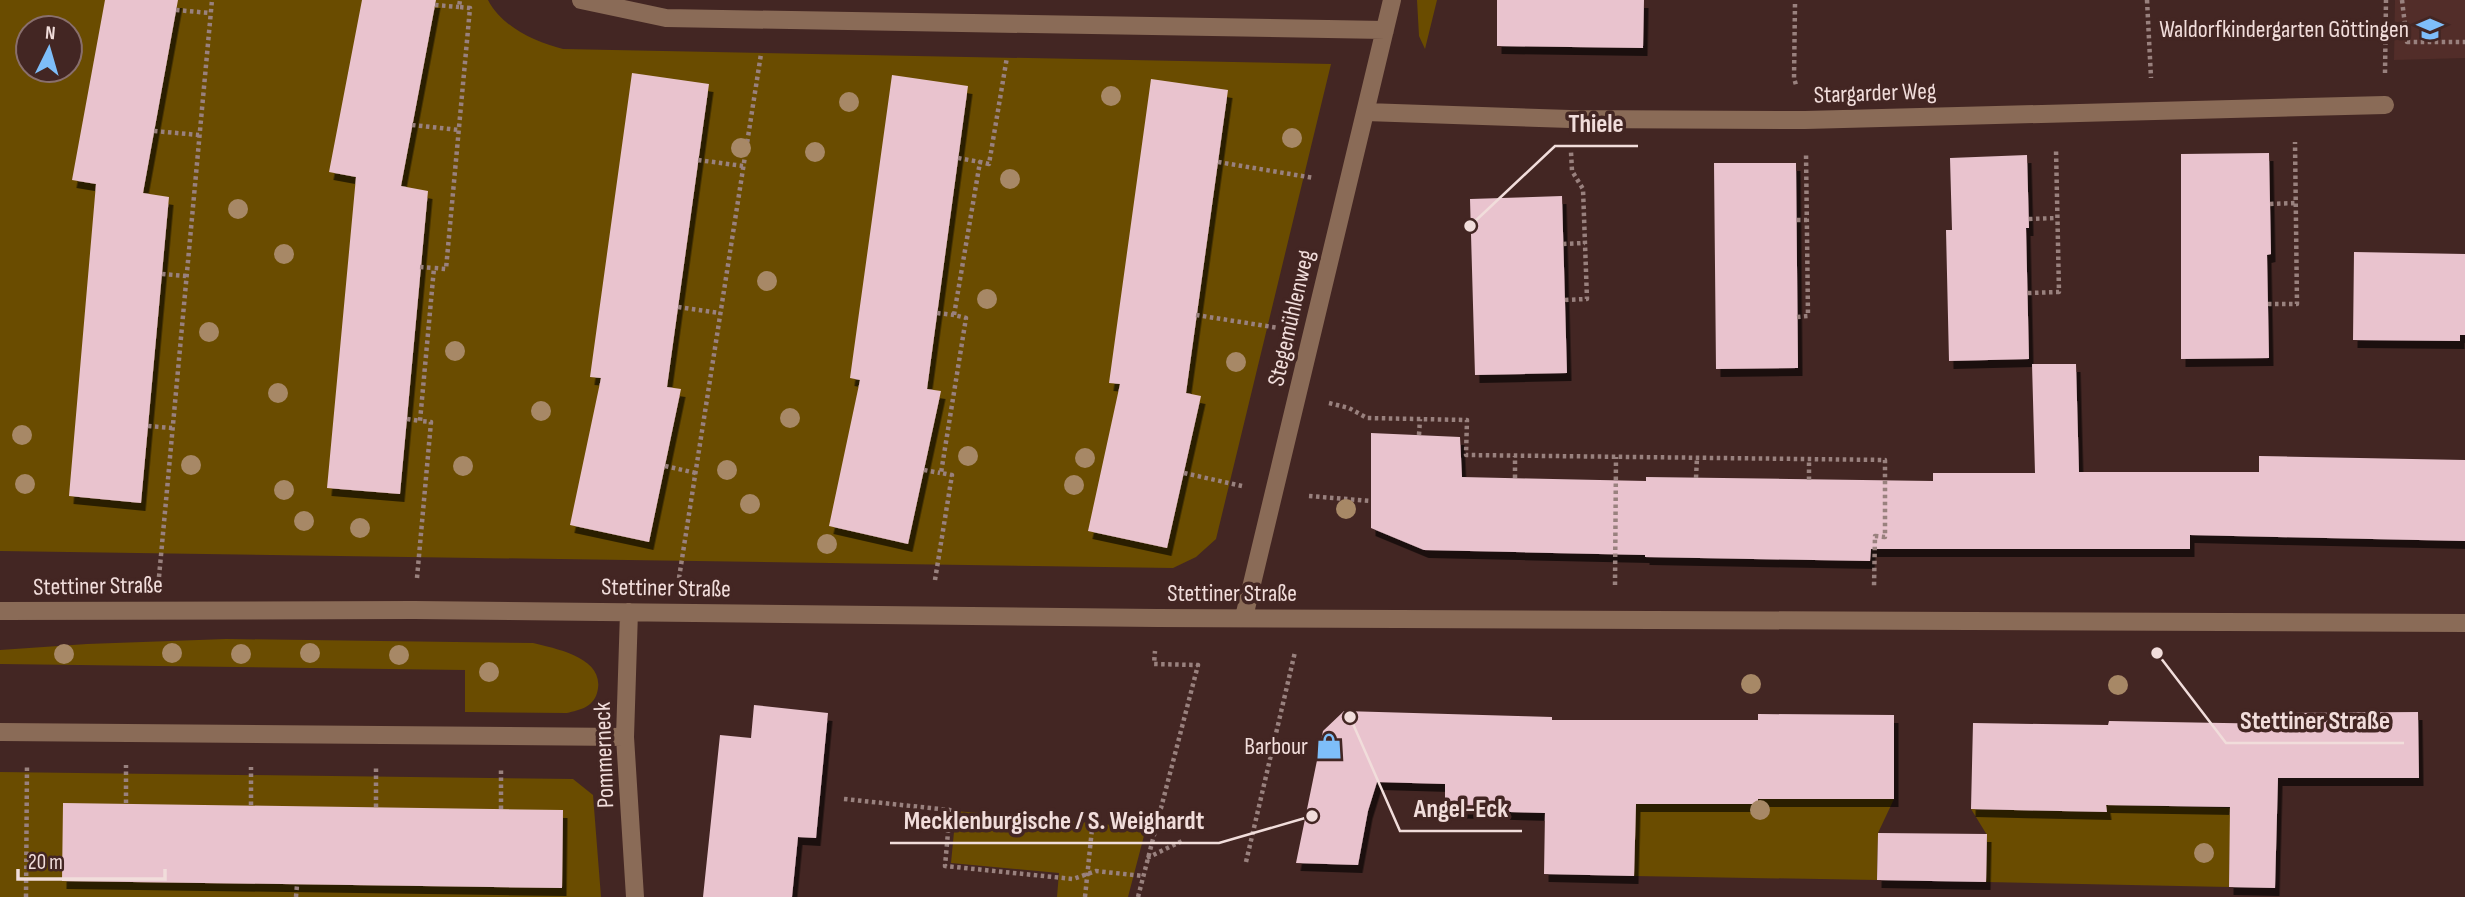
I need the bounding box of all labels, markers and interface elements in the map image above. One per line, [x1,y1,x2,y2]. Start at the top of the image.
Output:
north arrow [14,14,84,84]
school or university icon: Waldorfkindergarten Göttingen [2415,14,2445,44]
place label: Waldorfkindergarten Göttingen [2159,15,2409,44]
text: N [44,22,56,45]
street label: Stargarder Weg [1813,76,1937,110]
callout: Thiele [1555,99,1638,146]
text: Thiele [1568,109,1624,140]
street label: Stegemühlenweg [1261,247,1321,389]
street label: Stettiner Straße [33,570,163,602]
street label: Stettiner Straße [601,572,731,604]
street label: Stettiner Straße [1167,579,1297,608]
callout: Stettiner Straße [2226,696,2404,743]
street label: Pommerneck [588,701,620,809]
text: Stettiner Straße [2240,706,2390,737]
shop icon: Barbour [1314,731,1344,761]
place label: Barbour [1244,732,1308,761]
callout: Angel-Eck [1400,784,1522,831]
text: Angel-Eck [1413,794,1508,825]
callout: Mecklenburgische / S. Weighardt [890,796,1219,843]
text: Mecklenburgische / S. Weighardt [904,806,1205,837]
scale bar [18,838,164,882]
text: 20 m [28,850,63,875]

